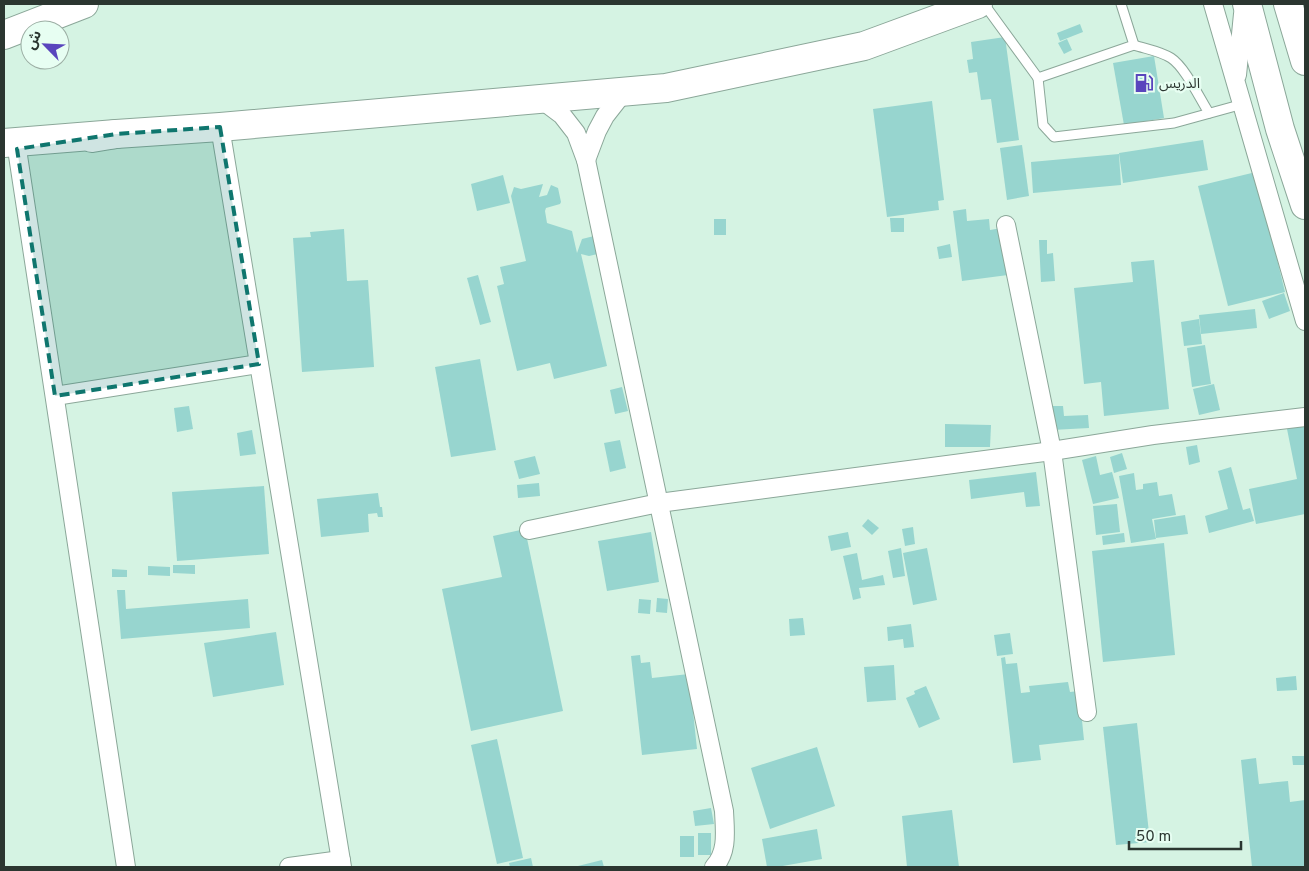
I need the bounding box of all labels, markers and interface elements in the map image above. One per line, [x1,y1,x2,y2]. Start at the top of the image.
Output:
north arrow [20,20,70,70]
text: ش [23,28,46,53]
fuel station icon: الدريس [1133,72,1155,94]
place label: الدريس [1159,76,1200,93]
scale bar [1129,818,1242,850]
text: 50 m [1136,828,1171,847]

